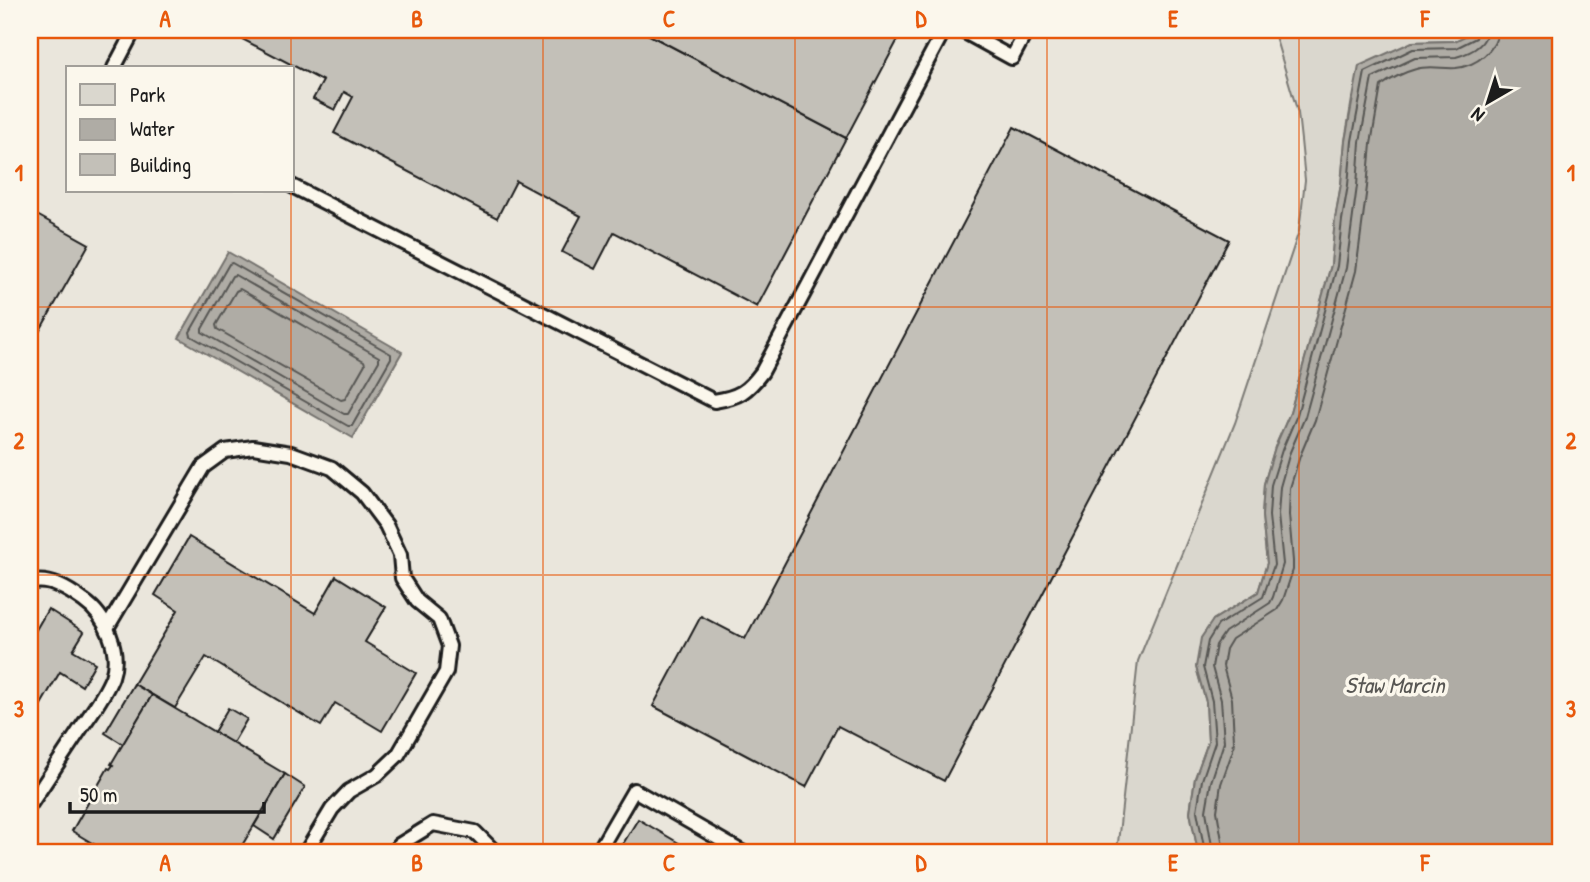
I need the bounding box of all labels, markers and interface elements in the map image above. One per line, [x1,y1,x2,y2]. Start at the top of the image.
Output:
text: A [159,3,171,34]
text: B [411,3,423,34]
text: C [663,3,675,34]
text: D [916,3,928,34]
text: E [1168,3,1179,34]
text: F [1420,3,1431,34]
legend [66,66,294,192]
north arrow [1454,66,1524,136]
text: Park [130,80,165,109]
text: N [1465,102,1489,128]
text: Water [130,114,175,143]
text: Building [130,150,191,179]
text: 1 [15,157,23,188]
text: 1 [1567,157,1575,188]
text: 2 [14,425,25,456]
text: 2 [1566,425,1577,456]
water label: Staw Marcin [1345,669,1446,700]
text: 3 [14,693,24,724]
text: 3 [1566,693,1576,724]
scale bar [70,770,264,814]
text: 50 m [80,780,117,809]
text: A [159,847,171,878]
text: B [411,847,423,878]
text: C [663,847,675,878]
text: D [916,847,928,878]
text: E [1168,847,1179,878]
text: F [1420,847,1431,878]

